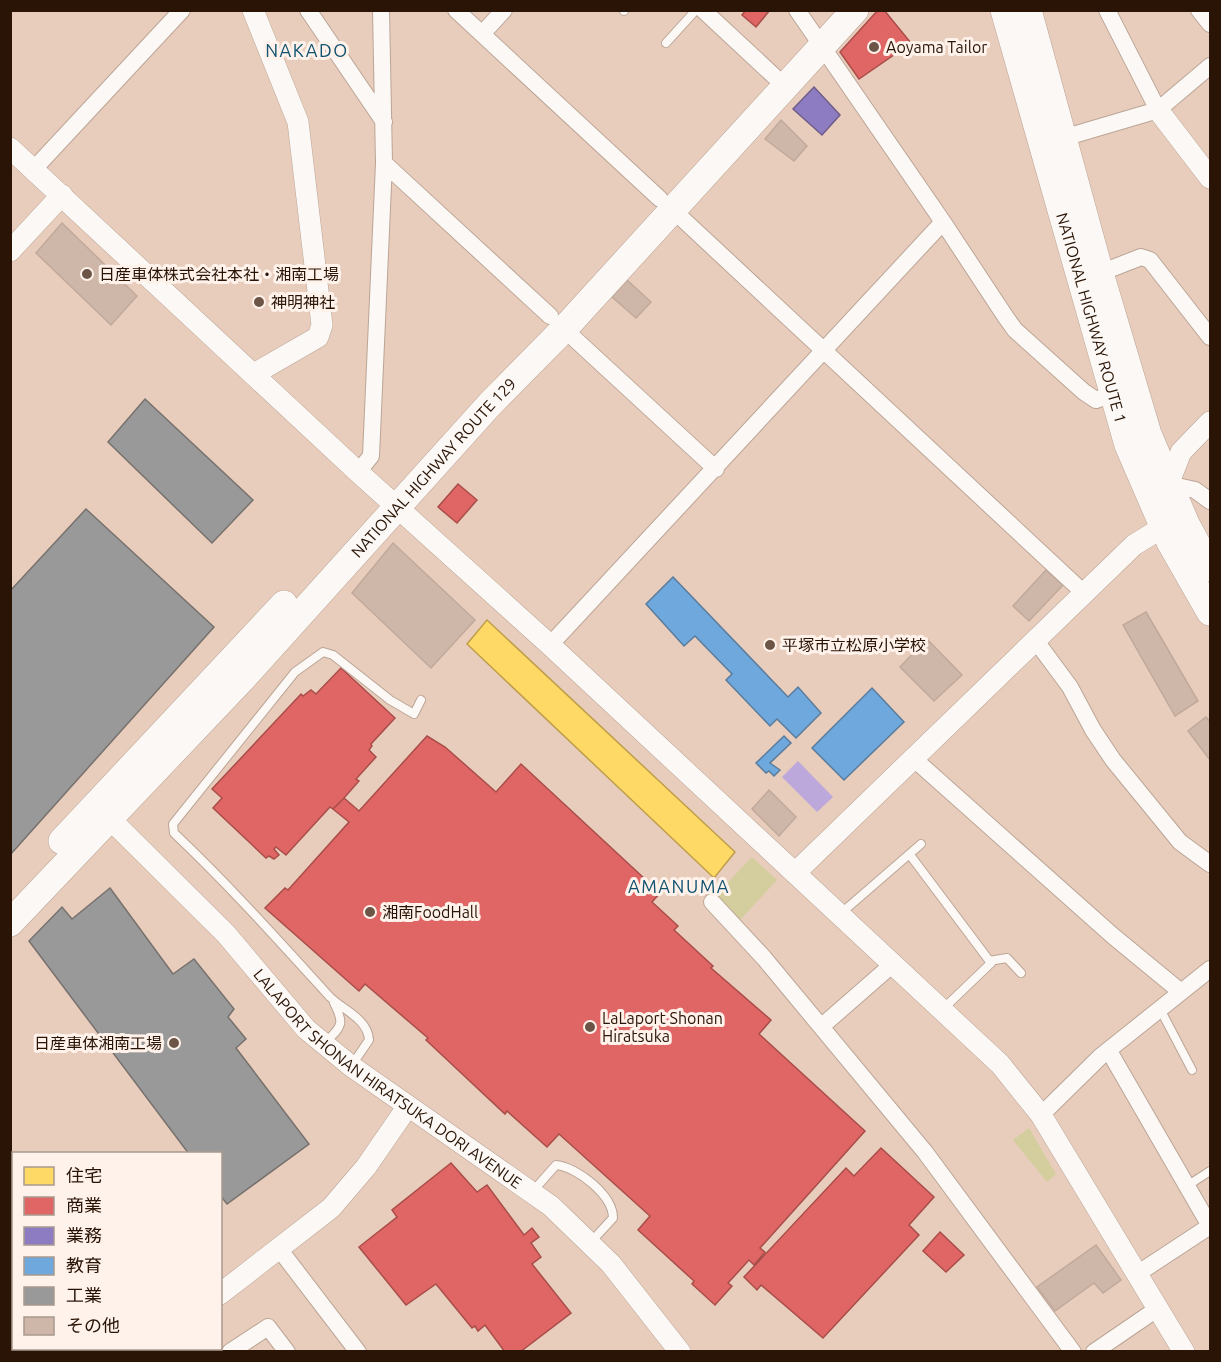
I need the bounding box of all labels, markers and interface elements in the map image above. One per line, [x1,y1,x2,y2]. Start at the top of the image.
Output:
place label: Aoyama Tailor [886,38,987,56]
district label: NAKADO [265,40,349,60]
marker: Aoyama Tailor [867,40,881,54]
street label: NATIONAL HIGHWAY ROUTE 1 [1053,211,1130,425]
place label: 日産車体株式会社本社・湘南工場 [99,265,339,283]
marker: 日産車体株式会社本社・湘南工場 [80,267,94,281]
place label: 神明神社 [271,293,335,311]
marker: 神明神社 [252,295,266,309]
street label: NATIONAL HIGHWAY ROUTE 129 [347,374,520,561]
place label: 平塚市立松原小学校 [782,636,926,654]
marker: 平塚市立松原小学校 [763,638,777,652]
district label: AMANUMA [628,876,730,896]
place label: 湘南FoodHall [382,903,478,921]
marker: 湘南FoodHall [363,905,377,919]
street label: LALAPORT SHONAN HIRATSUKA DORI AVENUE [250,965,525,1192]
place label: LaLaport Shonan Hiratsuka [602,1009,723,1045]
marker: LaLaport Shonan Hiratsuka [583,1020,597,1034]
place label: 日産車体湘南工場 [34,1034,162,1052]
marker: 日産車体湘南工場 [167,1036,181,1050]
legend [12,1152,222,1350]
text: 住宅 [66,1165,102,1185]
text: 商業 [66,1195,102,1215]
text: 業務 [66,1225,102,1245]
text: 教育 [66,1255,102,1275]
text: 工業 [66,1285,102,1305]
text: その他 [66,1315,120,1335]

